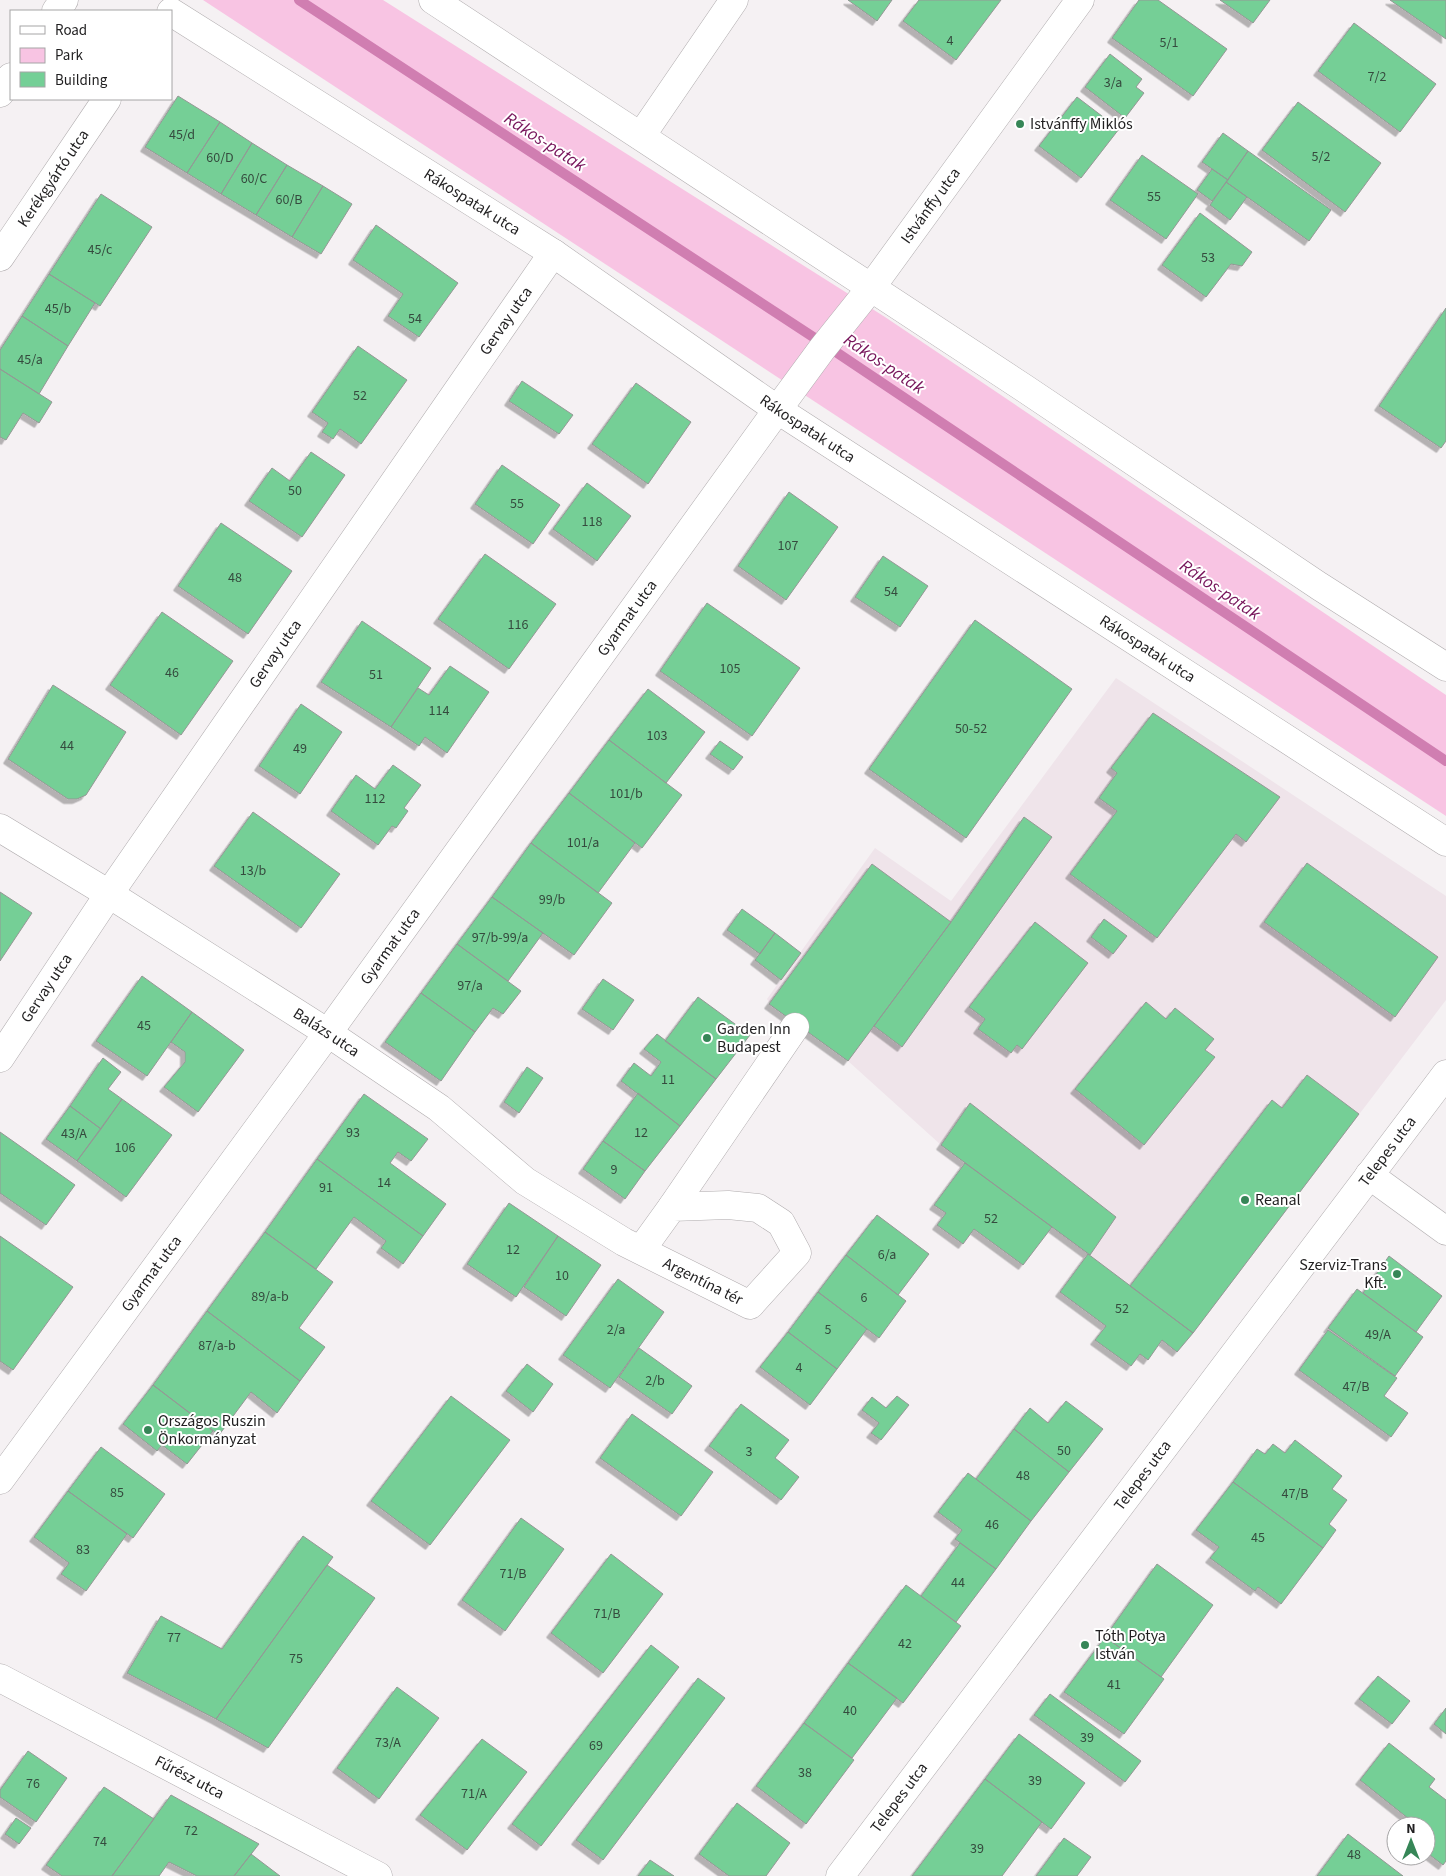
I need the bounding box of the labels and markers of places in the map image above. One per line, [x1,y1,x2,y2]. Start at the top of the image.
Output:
place label: Istvánffy Miklós [1030,113,1133,135]
marker: Istvánffy Miklós [1014,118,1026,130]
place label: Garden Inn Budapest [717,1018,791,1058]
marker: Garden Inn Budapest [701,1032,713,1044]
place label: Reanal [1255,1189,1301,1211]
marker: Reanal [1239,1194,1251,1206]
place label: Szerviz-Trans Kft. [1299,1254,1387,1294]
marker: Szerviz-Trans Kft. [1391,1268,1403,1280]
place label: Országos Ruszin Önkormányzat [158,1410,266,1450]
marker: Országos Ruszin Önkormányzat [142,1424,154,1436]
place label: Tóth Potya István [1095,1625,1166,1665]
marker: Tóth Potya István [1079,1639,1091,1651]

